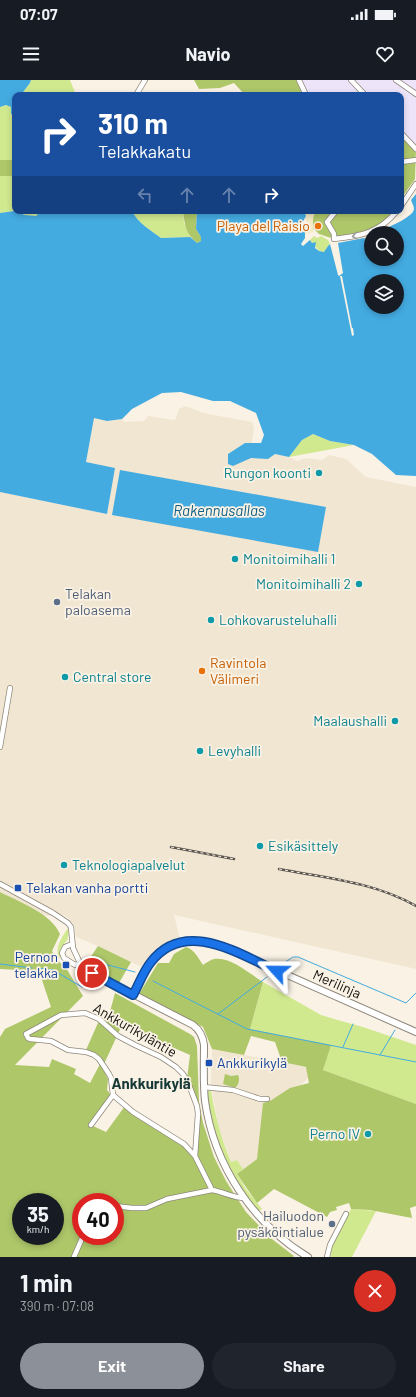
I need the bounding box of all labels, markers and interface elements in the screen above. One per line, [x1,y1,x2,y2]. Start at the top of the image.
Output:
text: 07:07 [20,5,57,23]
icon: menu [20,43,42,65]
text: Navio [185,43,231,65]
icon: heart [374,43,396,65]
text: 310 m [98,106,168,140]
icon: right [32,108,84,160]
text: Telakkakatu [98,140,191,162]
icon: left [134,184,156,206]
icon: ahead [176,184,198,206]
icon: ahead [218,184,240,206]
icon: right [260,184,282,206]
place label: Playa del Raisio [217,217,310,234]
marker: Playa del Raisio [313,221,323,231]
map controls [364,226,404,314]
button: search [364,226,404,266]
one-way arrow [352,231,358,240]
button: layers [364,274,404,314]
place label: Rungon koonti [224,464,311,481]
marker: Rungon koonti [314,468,324,478]
water label: Rakennusallas [173,501,265,519]
place label: Monitoimihalli 1 [243,550,335,567]
marker: Monitoimihalli 1 [230,554,240,564]
place label: Monitoimihalli 2 [256,575,351,592]
marker: Monitoimihalli 2 [354,579,364,589]
place label: Telakan paloasema [65,585,131,618]
marker: Telakan paloasema [52,597,62,607]
place label: Lohkovarusteluhalli [219,611,337,628]
marker: Lohkovarusteluhalli [206,615,216,625]
place label: Ravintola Välimeri [210,654,266,687]
marker: Ravintola Välimeri [197,666,207,676]
place label: Central store [73,668,152,685]
marker: Central store [60,672,70,682]
place label: Maalaushalli [313,712,387,729]
marker: Maalaushalli [390,716,400,726]
place label: Levyhalli [208,742,261,759]
marker: Levyhalli [195,746,205,756]
place label: Esikäsittely [268,837,339,854]
marker: Esikäsittely [255,841,265,851]
place label: Teknologiapalvelut [72,856,185,873]
marker: Teknologiapalvelut [59,860,69,870]
place label: Telakan vanha portti [26,879,148,896]
marker: Telakan vanha portti [13,883,23,893]
place label: Pernon telakka [14,948,58,981]
position arrow [256,950,298,992]
pin [75,956,109,990]
marker: Pernon telakka [61,960,71,970]
icon: arrive [81,962,103,984]
street label: Merilinja [310,965,364,1002]
street label: Ankkurikyläntie [90,999,180,1060]
place label: Ankkurikylä [217,1054,287,1071]
marker: Ankkurikylä [204,1058,214,1068]
district label: Ankkurikylä [111,1074,191,1092]
place label: Perno IV [310,1125,360,1142]
marker: Perno IV [363,1129,373,1139]
speed limit sign: 40 [72,1193,124,1245]
text: 35 [27,1202,49,1226]
place label: Hailuodon pysäköintialue [237,1207,324,1240]
marker: Hailuodon pysäköintialue [327,1219,337,1229]
text: km/h [27,1223,49,1235]
text: 1 min [20,1268,73,1297]
button: close [354,1270,396,1312]
text: 390 m · 07:08 [20,1298,94,1314]
button: Exit [20,1343,204,1389]
button: Share [212,1343,396,1389]

